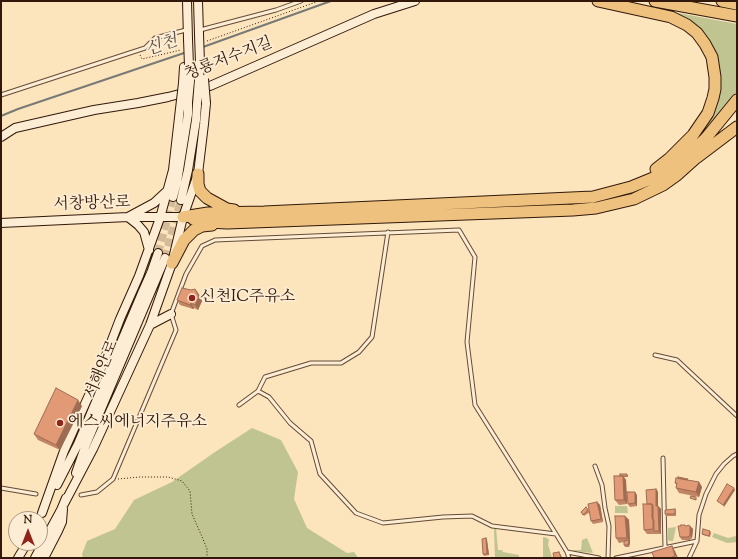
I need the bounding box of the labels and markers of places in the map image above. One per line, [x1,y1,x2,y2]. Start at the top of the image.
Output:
place label: 신천IC주유소 [200,288,295,308]
marker: 신천IC주유소 [187,293,197,303]
place label: 에스씨에너지주유소 [68,413,207,433]
marker: 에스씨에너지주유소 [55,418,65,428]

